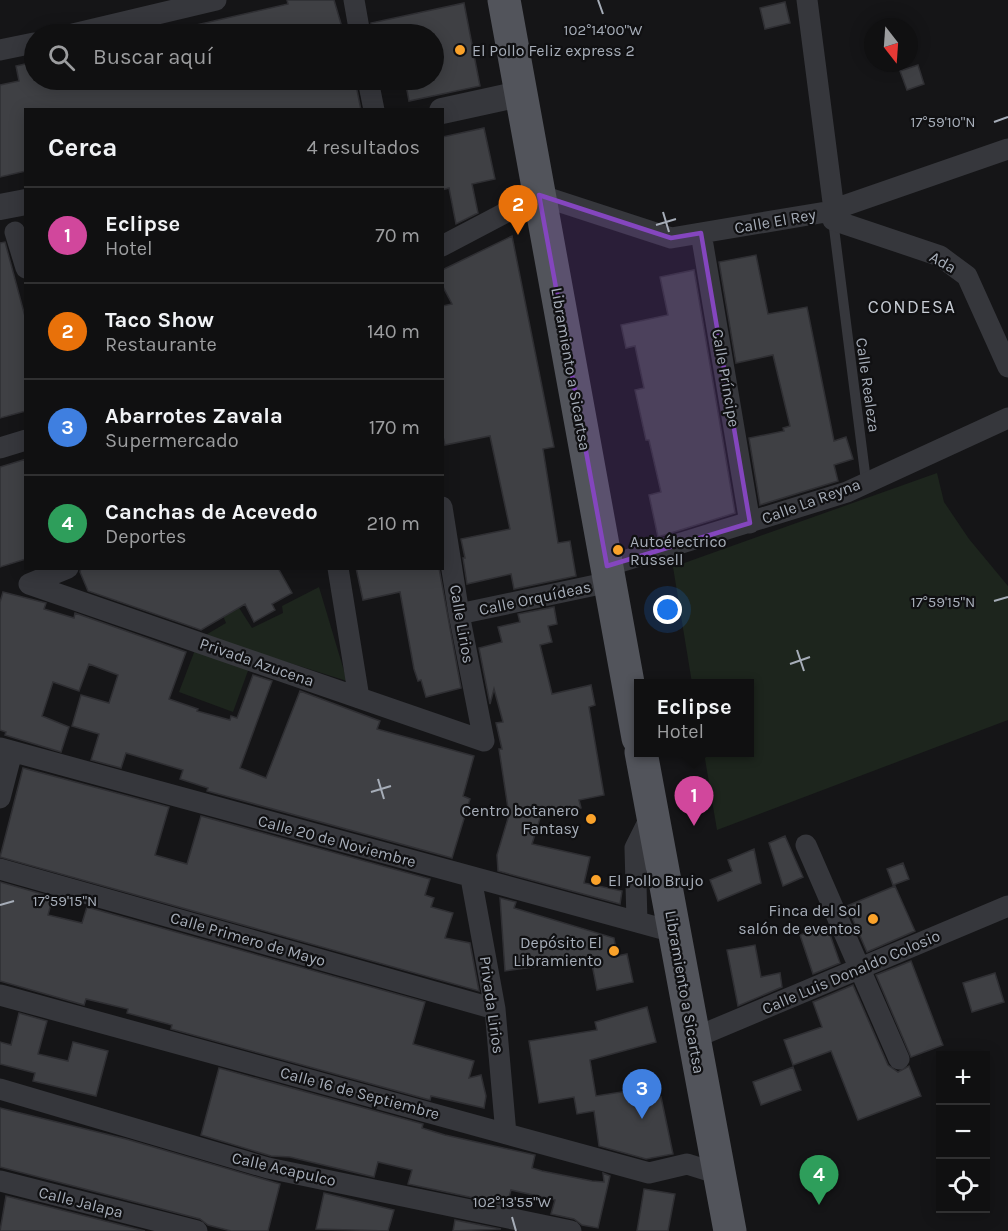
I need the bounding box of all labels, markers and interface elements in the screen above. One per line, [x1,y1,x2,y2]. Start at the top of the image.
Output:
north arrow [864,18,918,72]
text: 102°14'00"W [564,21,643,39]
search box [24,24,444,90]
icon: search [45,41,78,74]
place label: El Pollo Feliz express 2 [472,41,635,60]
marker: El Pollo Feliz express 2 [453,43,467,57]
text: Buscar aquí [93,44,213,70]
text: 17°59'10"N [911,113,976,131]
text: Cerca [48,132,117,163]
text: 4 resultados [307,136,420,159]
pin: 2 [498,186,538,235]
street label: Calle El Rey [733,204,818,238]
text: Eclipse [105,211,180,237]
text: 1 [64,224,71,247]
text: 70 m [375,224,420,247]
text: Hotel [105,237,153,260]
street label: Ada [926,247,960,277]
street label: Libramiento a Sicartsa [547,286,595,452]
district label: CONDESA [868,296,956,318]
text: Taco Show [105,307,214,333]
text: 2 [61,320,74,343]
text: 140 m [367,320,420,343]
street label: Calle Príncipe [708,327,744,429]
text: Restaurante [105,333,217,356]
street label: Calle Realeza [852,336,884,434]
text: Abarrotes Zavala [105,403,283,429]
text: 3 [61,416,74,439]
text: 170 m [369,416,420,439]
text: Supermercado [105,429,239,452]
street label: Calle La Reyna [759,474,863,528]
text: Canchas de Acevedo [105,499,318,525]
text: 4 [62,512,73,535]
text: 210 m [366,512,420,535]
text: Deportes [105,525,187,548]
place label: Autoélectrico Russell [630,532,726,569]
marker: Autoélectrico Russell [611,543,625,557]
street label: Calle Orquídeas [477,577,593,619]
street label: Calle Lirios [446,583,478,665]
text: 17°59'15"N [911,593,975,611]
your location [653,595,682,624]
street label: Privada Azucena [197,634,317,690]
popup [634,679,754,757]
text: Eclipse [656,694,732,720]
text: Hotel [656,720,704,743]
pin: 1 [674,776,714,826]
place label: Centro botanero Fantasy [462,801,580,838]
street label: Calle 20 de Noviembre [256,811,418,871]
marker: Centro botanero Fantasy [584,812,598,826]
place label: El Pollo Brujo [608,871,704,890]
marker: El Pollo Brujo [589,873,603,887]
text: 17°59'15"N [33,892,97,910]
place label: Finca del Sol salón de eventos [738,901,861,938]
street label: Calle Primero de Mayo [168,908,328,970]
street label: Libramiento a Sicartsa [661,909,709,1075]
marker: Finca del Sol salón de eventos [866,912,880,926]
street label: Calle Luis Donaldo Colosio [759,926,943,1018]
place label: Depósito El Libramiento [513,933,602,970]
marker: Depósito El Libramiento [607,944,621,958]
street label: Privada Lirios [476,955,508,1055]
map controls [936,1051,990,1213]
button: + [936,1051,990,1105]
street label: Calle 16 de Septiembre [278,1063,442,1123]
pin: 3 [622,1070,662,1119]
button: − [936,1105,990,1159]
street label: Calle Acapulco [230,1148,338,1190]
pin: 4 [800,1156,838,1205]
button: locate [936,1159,990,1213]
street label: Calle Jalapa [37,1182,125,1222]
text: 102°13'55"W [473,1193,552,1211]

